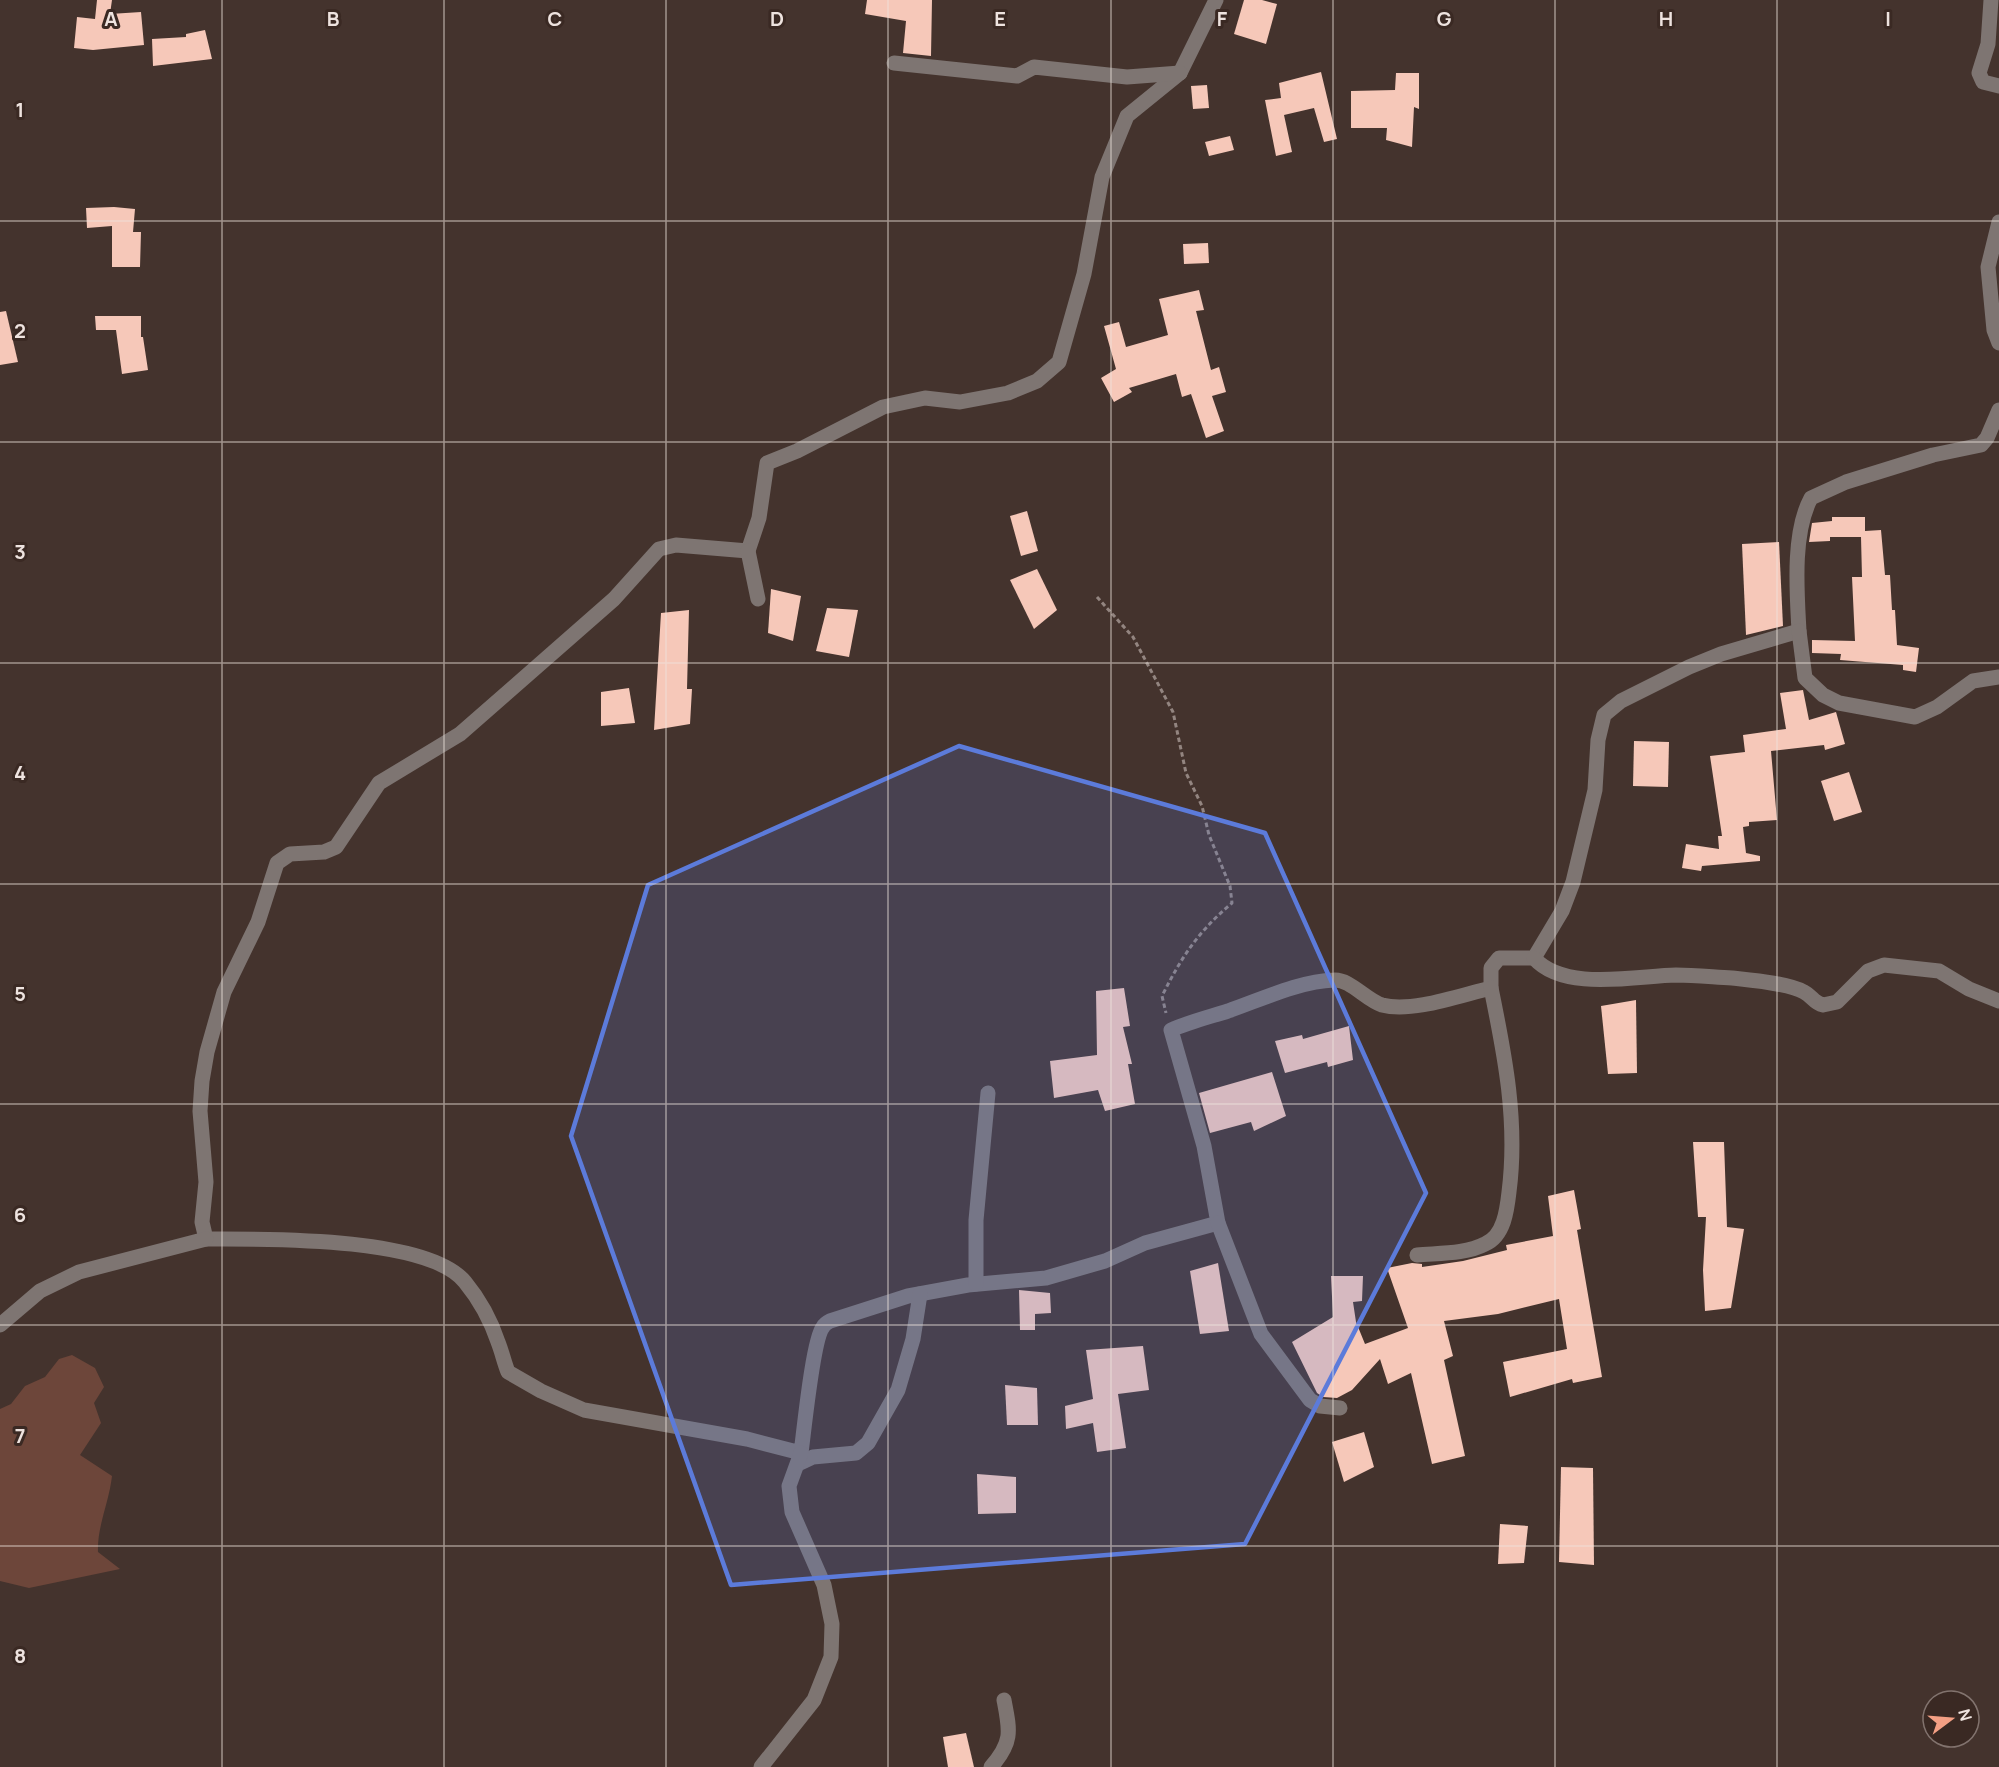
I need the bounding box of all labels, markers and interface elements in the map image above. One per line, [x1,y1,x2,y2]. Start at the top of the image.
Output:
text: A [104,5,118,32]
text: B [327,5,340,32]
text: C [548,5,562,32]
text: D [770,5,784,32]
text: E [994,5,1006,32]
text: F [1217,5,1228,32]
text: G [1437,5,1452,32]
text: H [1659,5,1673,32]
text: I [1885,5,1891,32]
text: 1 [16,96,24,123]
text: 2 [14,317,26,344]
text: 3 [14,538,26,565]
text: 4 [14,759,26,786]
text: 5 [14,980,26,1007]
text: 6 [14,1201,26,1228]
text: 7 [15,1422,25,1449]
text: 8 [14,1642,26,1669]
north arrow [1921,1689,1981,1749]
text: N [1953,1706,1978,1723]

